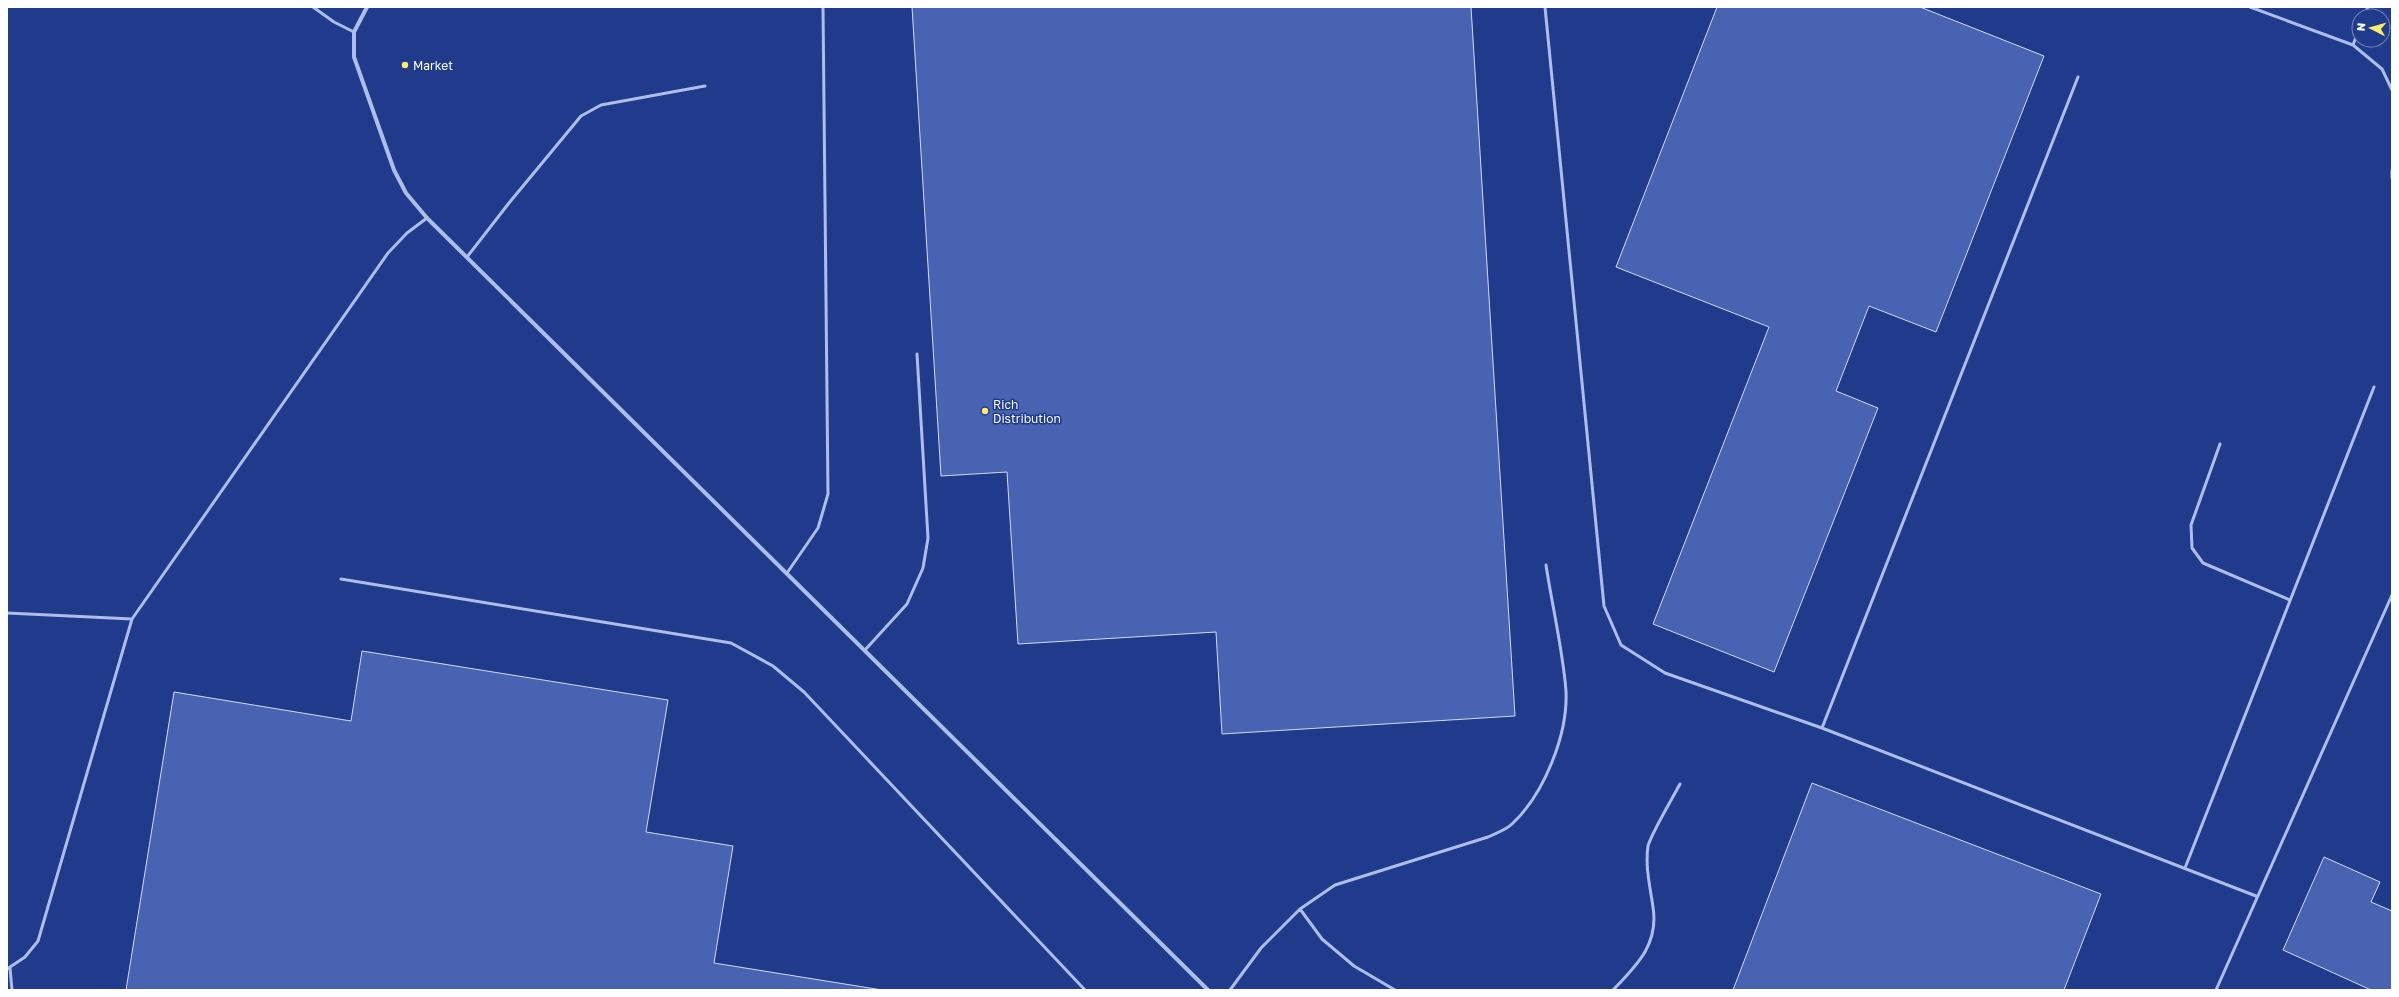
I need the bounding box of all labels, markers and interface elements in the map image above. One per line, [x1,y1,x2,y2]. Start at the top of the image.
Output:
north arrow [2351,8,2391,48]
text: N [2354,22,2367,32]
place label: Market [413,58,453,73]
marker: Market [400,60,410,70]
place label: Rich Distribution [993,397,1061,426]
marker: Rich Distribution [980,406,990,416]

